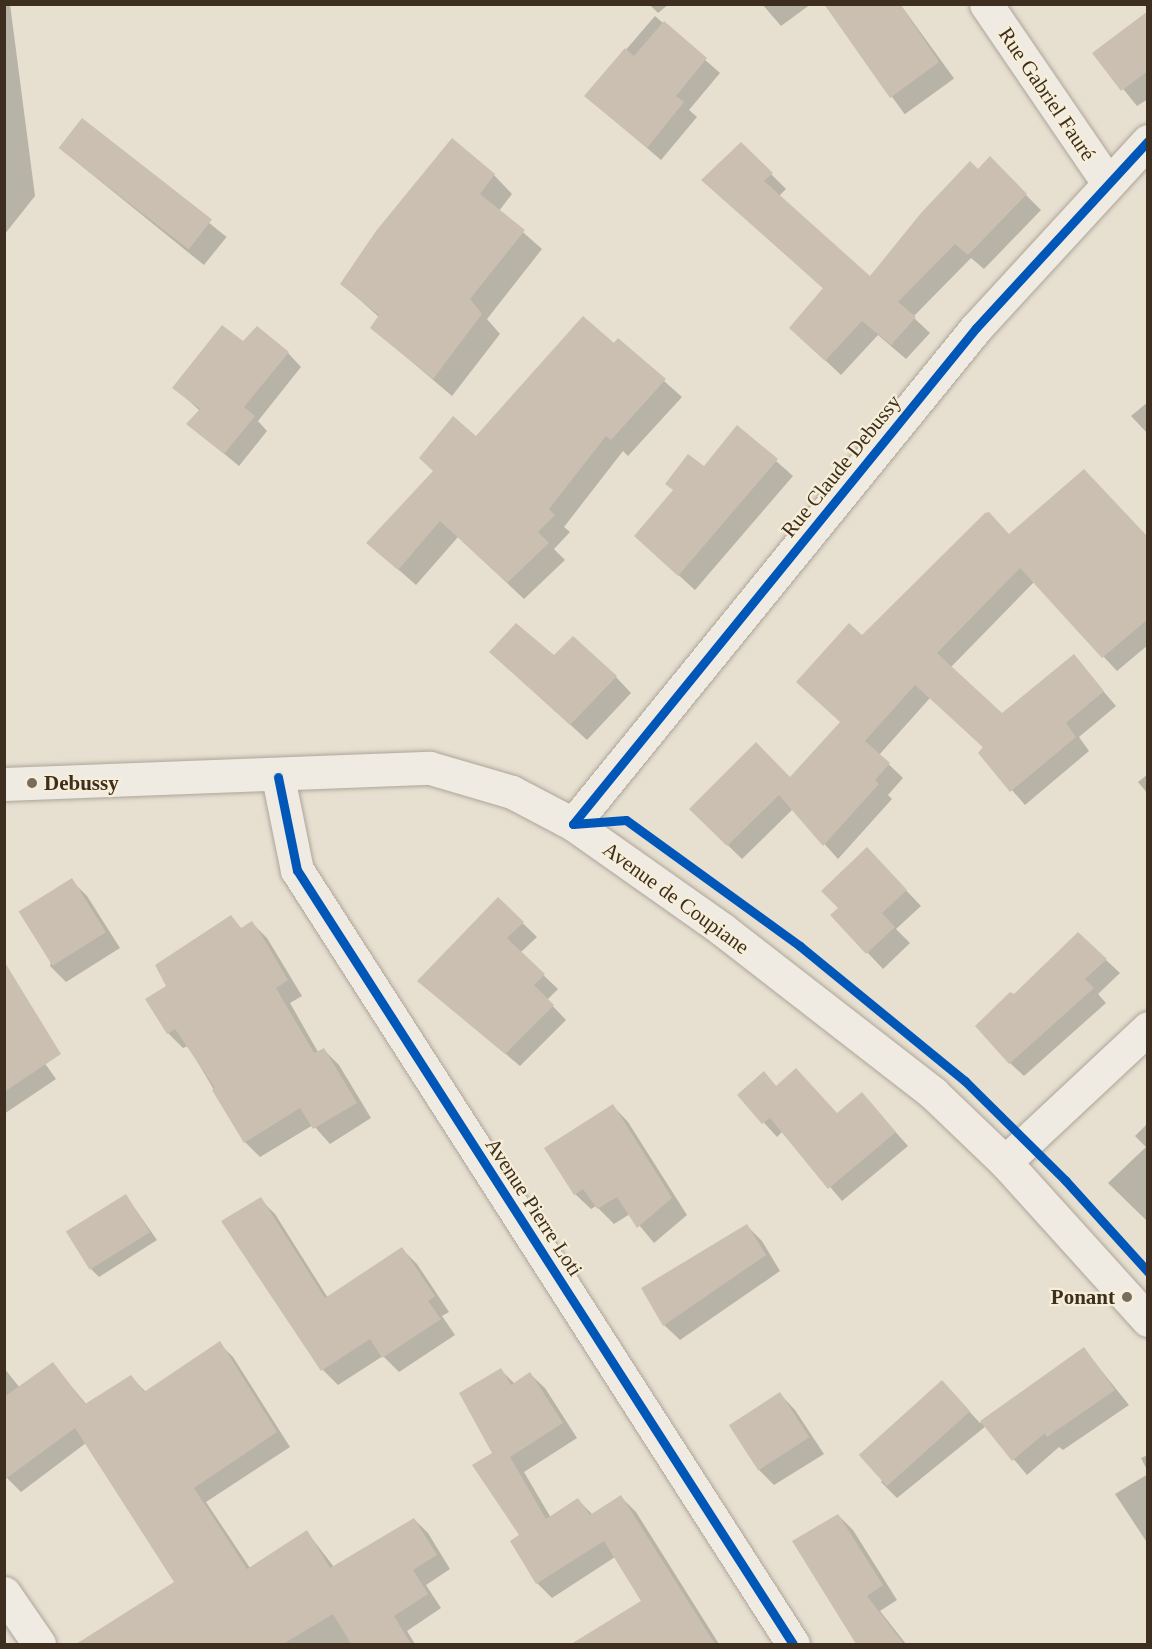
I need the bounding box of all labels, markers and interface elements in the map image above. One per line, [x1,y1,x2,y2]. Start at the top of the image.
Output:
street label: Rue Gabriel Fauré [993,23,1101,165]
street label: Rue Claude Debussy [776,390,906,542]
place label: Debussy [44,770,119,796]
marker: Debussy [25,776,39,790]
street label: Avenue de Coupiane [598,837,754,959]
street label: Avenue Pierre Loti [480,1133,588,1281]
place label: Ponant [1051,1284,1115,1310]
marker: Ponant [1120,1290,1134,1304]

